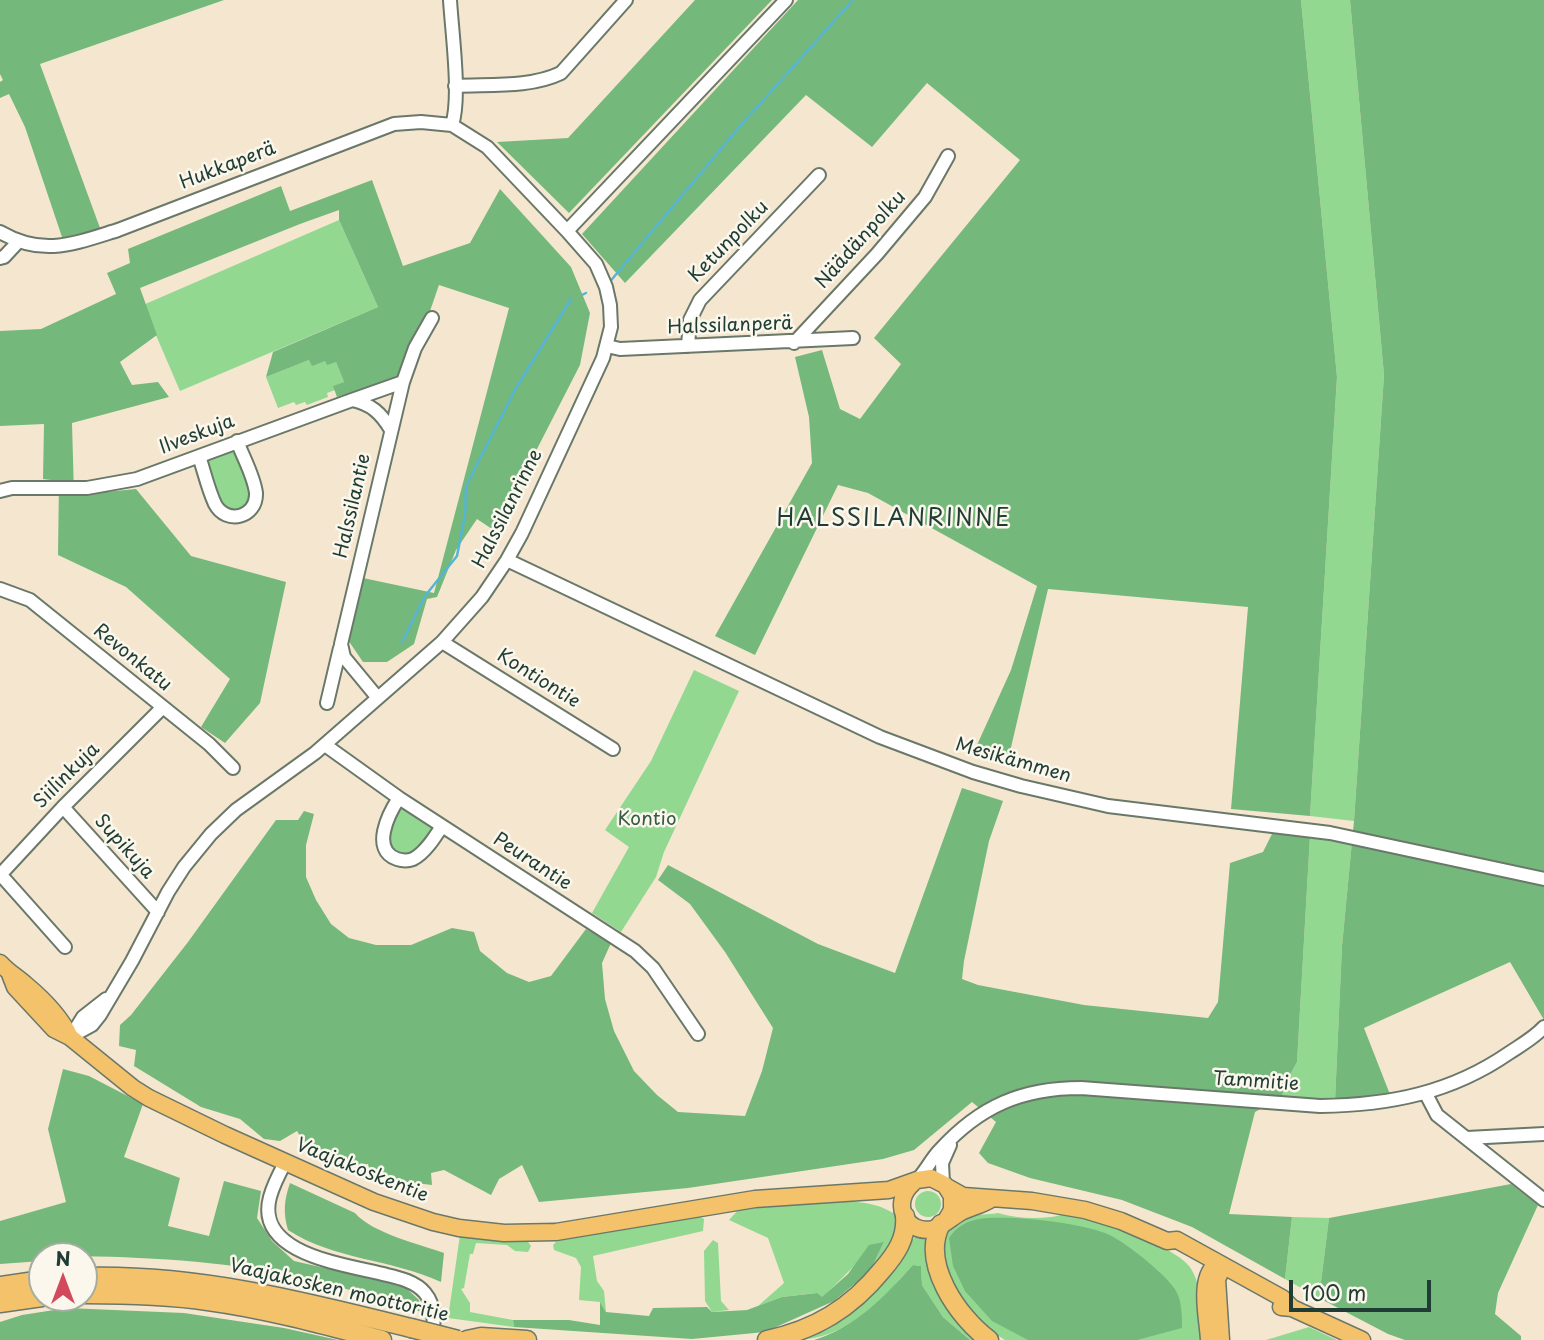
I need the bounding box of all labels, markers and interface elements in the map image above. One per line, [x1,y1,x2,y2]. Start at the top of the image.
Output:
street label: Hukkaperä [177,137,279,195]
street label: Näädänpolku [811,186,911,294]
street label: Ketunpolku [684,196,774,288]
street label: Halssilanperä [667,312,793,340]
street label: Ilveskuja [156,410,238,460]
street label: Halssilanrinne [468,446,548,572]
street label: Halssilantie [330,451,376,561]
district label: HALSSILANRINNE [778,506,1010,534]
street label: Revonkatu [88,620,176,696]
street label: Kontiontie [492,645,584,713]
street label: Mesikämmen [952,734,1074,788]
street label: Siilinkuja [29,738,105,814]
park label: Kontio [618,809,676,831]
street label: Supikuja [89,810,159,884]
street label: Peurantie [489,828,575,896]
street label: Tammitie [1212,1068,1300,1096]
street label: Vaajakoskentie [293,1134,431,1208]
north arrow [28,1242,98,1312]
text: N [55,1244,71,1272]
street label: Vaajakosken moottoritie [227,1255,451,1327]
scale bar [1292,1266,1434,1310]
text: 100 m [1302,1276,1366,1308]

